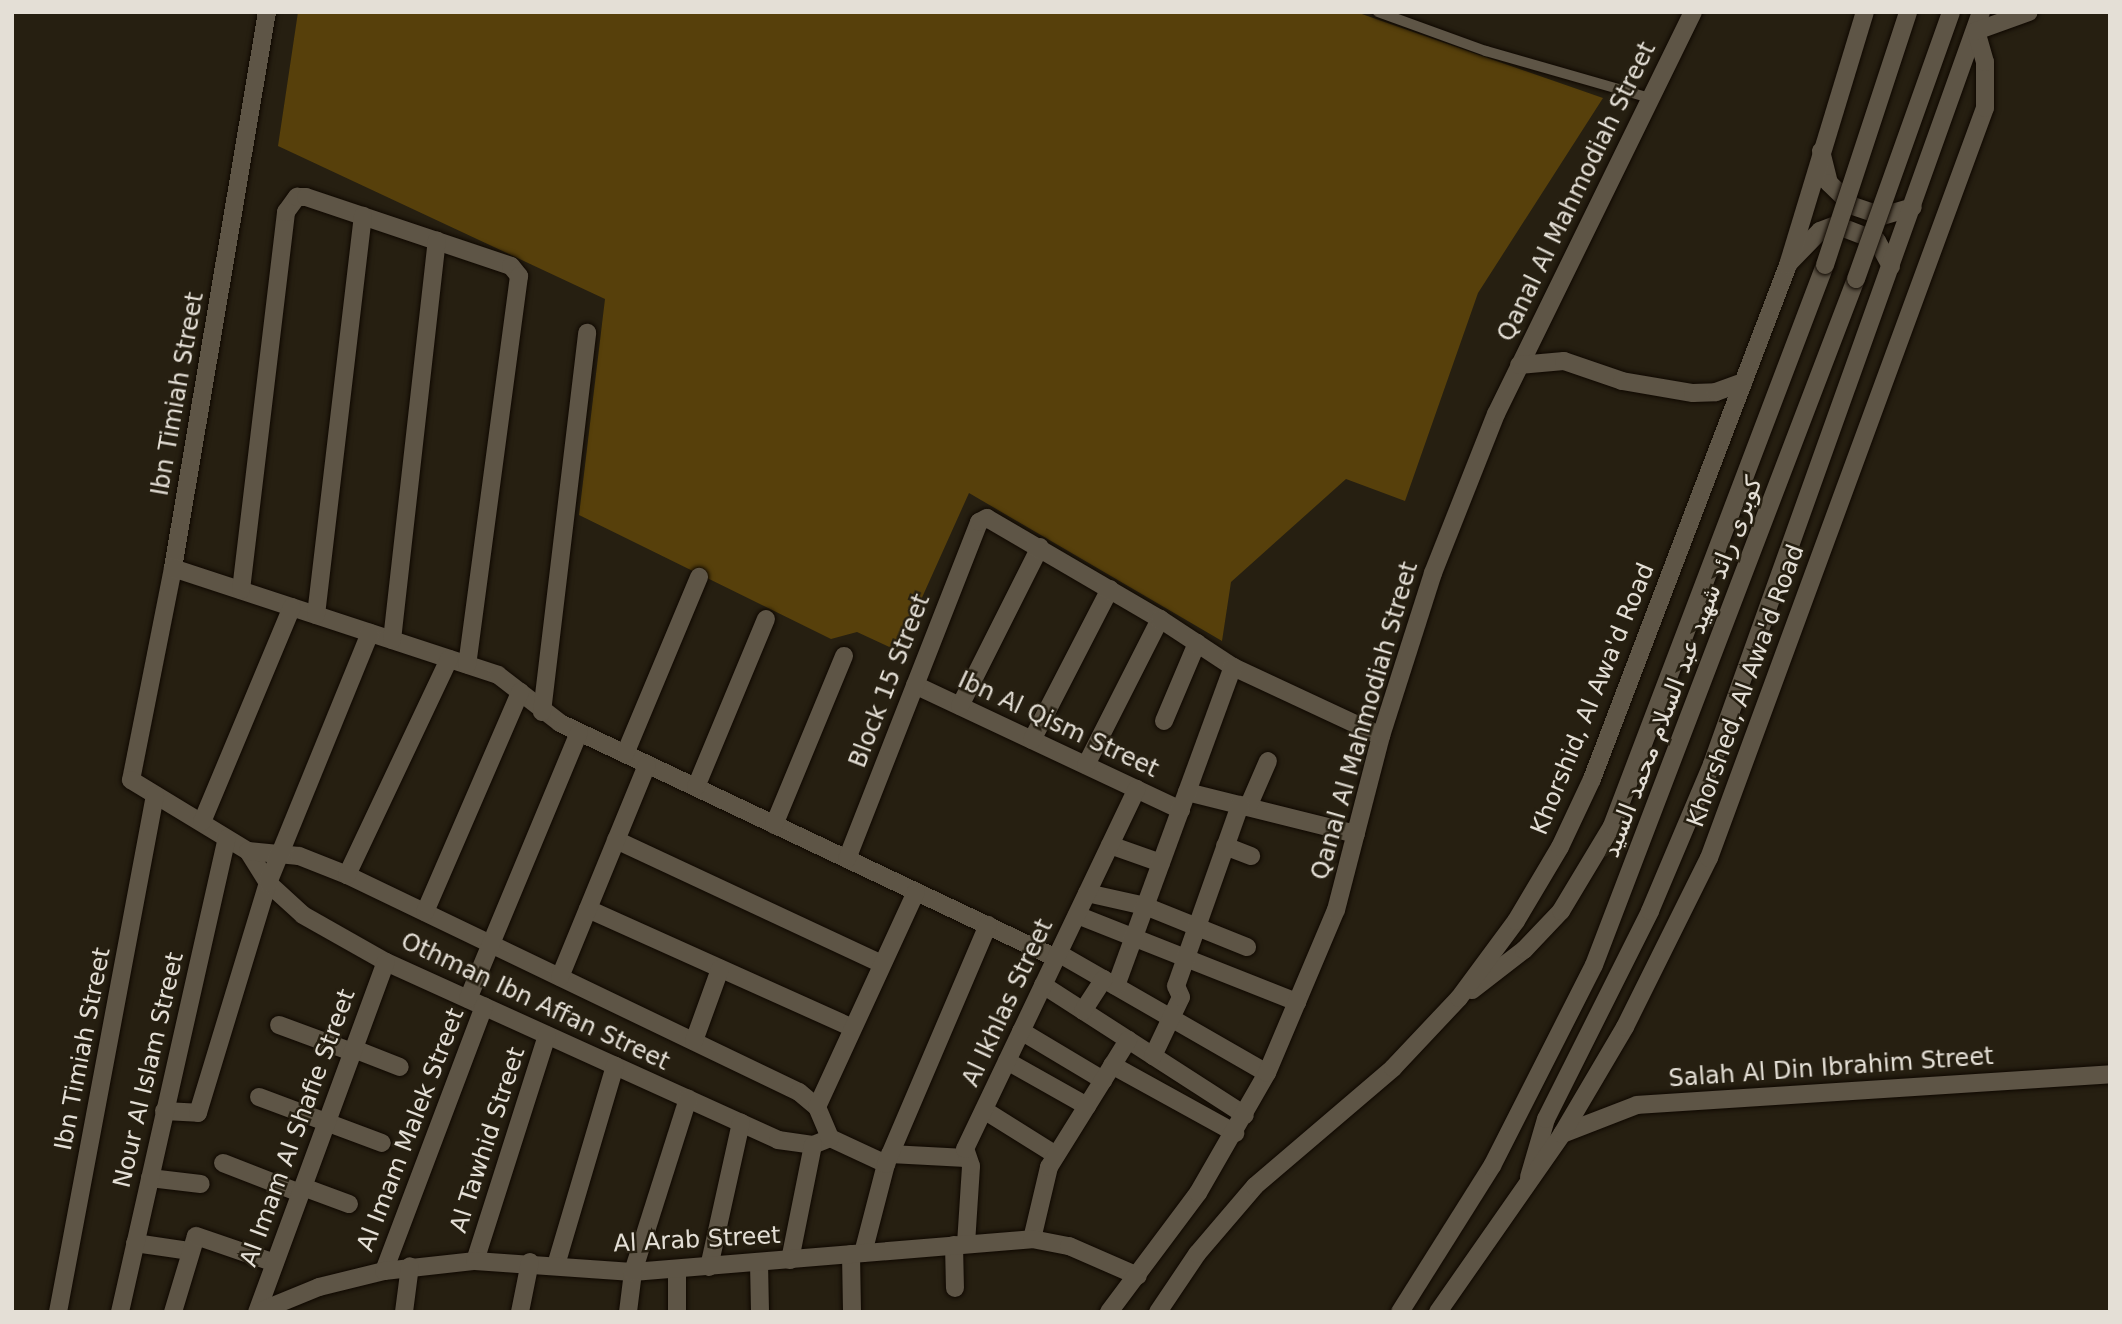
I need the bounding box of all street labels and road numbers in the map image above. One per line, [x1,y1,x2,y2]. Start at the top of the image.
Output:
street label: Qanal Al Mahmodiah Street [1492,38,1662,346]
street label: Ibn Timiah Street [146,290,210,498]
street label: كوبرى رائد شهيد عبد السلام محمد السيد [1597,472,1769,862]
street label: Khorshed, Al Awa'd Road [1681,541,1811,831]
street label: Qanal Al Mahmodiah Street [1306,559,1424,883]
street label: Khorshid, Al Awa'd Road [1525,559,1661,839]
street label: Block 15 Street [844,590,936,772]
street label: Ibn Al Qism Street [953,666,1163,784]
street label: Al Ikhlas Street [957,915,1059,1091]
street label: Othman Ibn Affan Street [396,927,674,1077]
street label: Ibn Timiah Street [49,945,117,1153]
street label: Nour Al Islam Street [108,949,190,1191]
street label: Al Imam Al Shafie Street [234,985,362,1271]
street label: Al Imam Malek Street [351,1004,471,1256]
street label: Salah Al Din Ibrahim Street [1668,1042,1994,1094]
street label: Al Tawhid Street [444,1044,532,1236]
street label: Al Arab Street [613,1221,781,1259]

